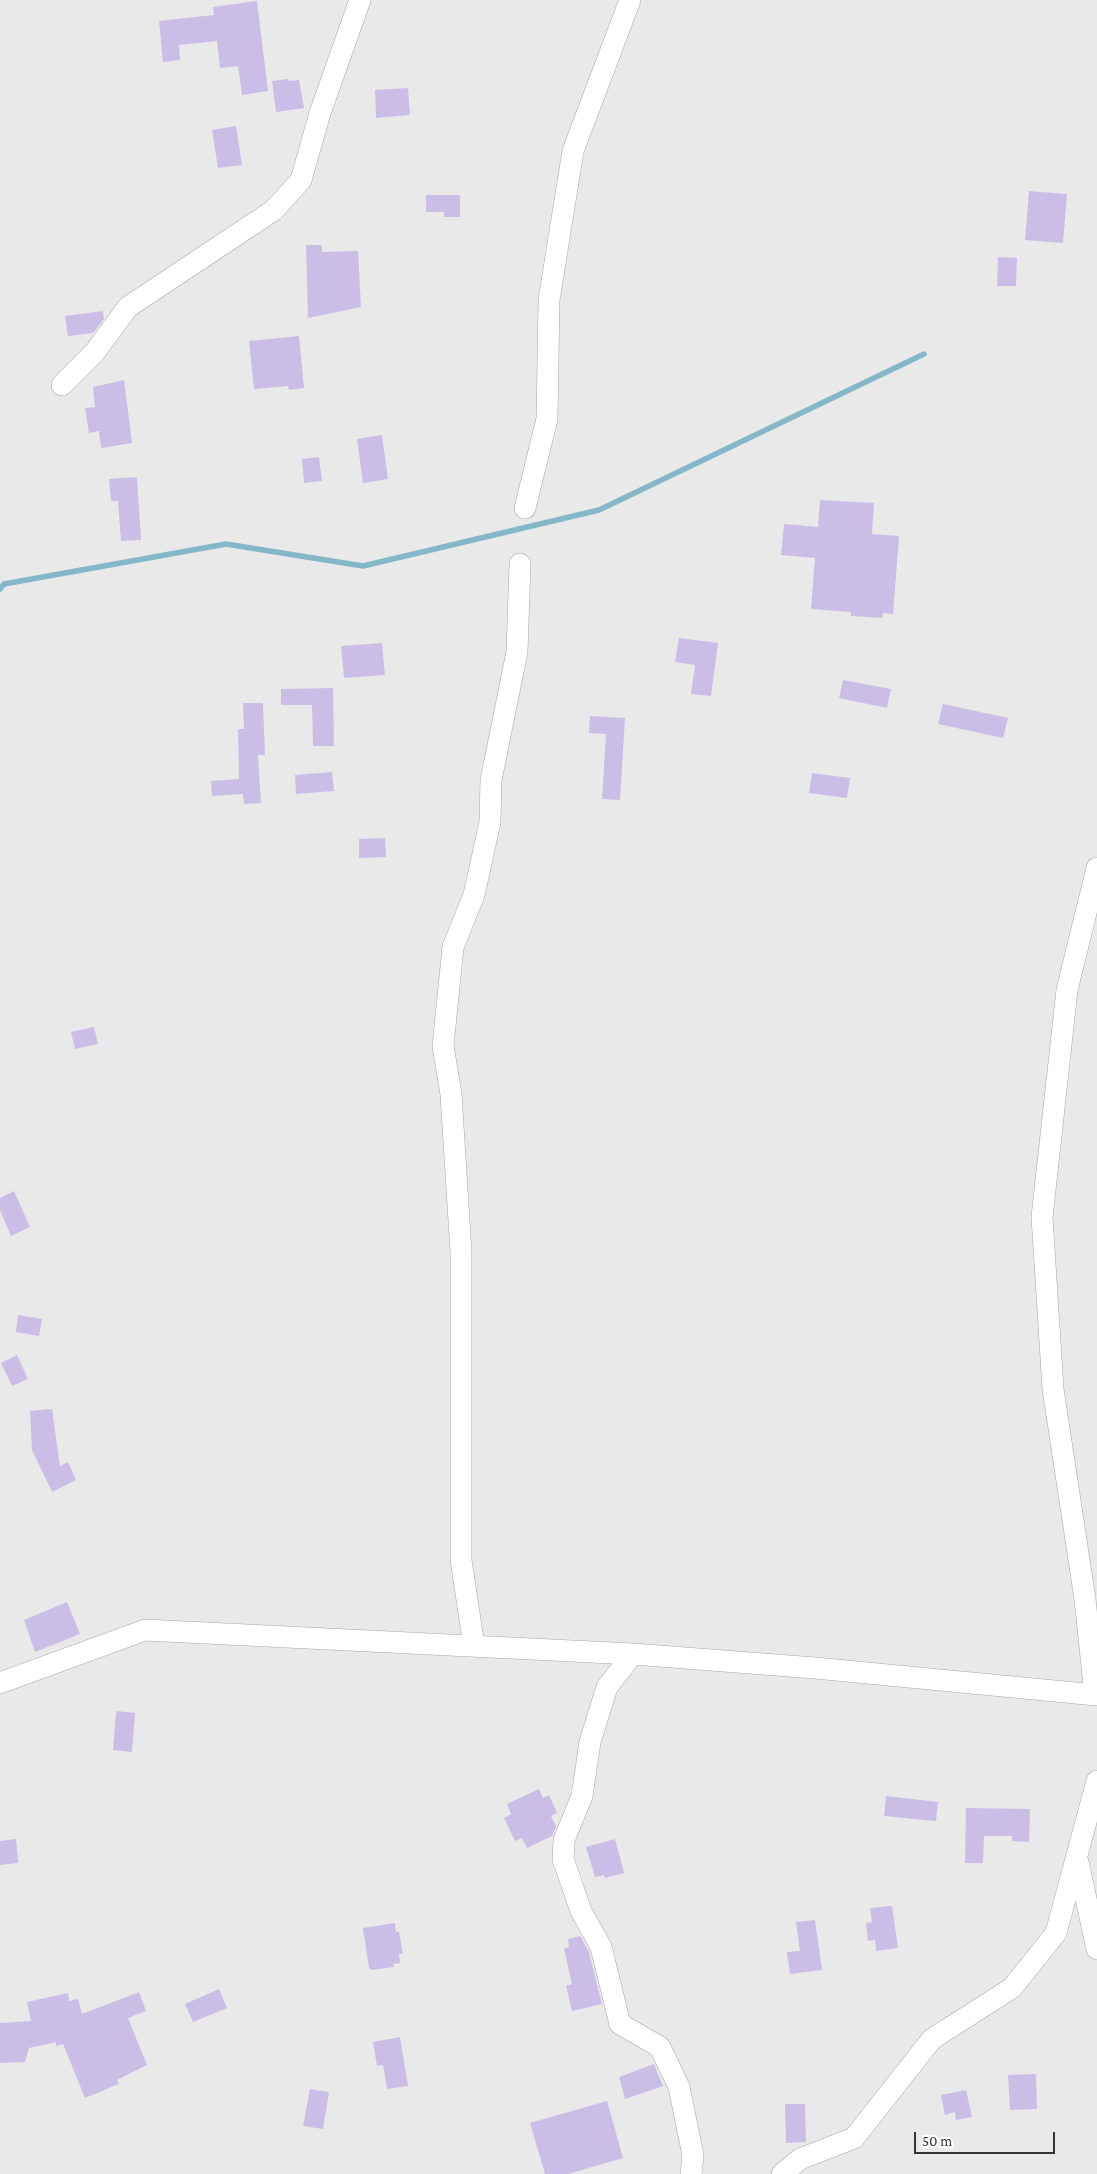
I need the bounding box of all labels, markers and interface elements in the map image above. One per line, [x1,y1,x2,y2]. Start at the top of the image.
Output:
scale bar [917,2122,1058,2154]
text: 50 m [922,2133,952,2149]

